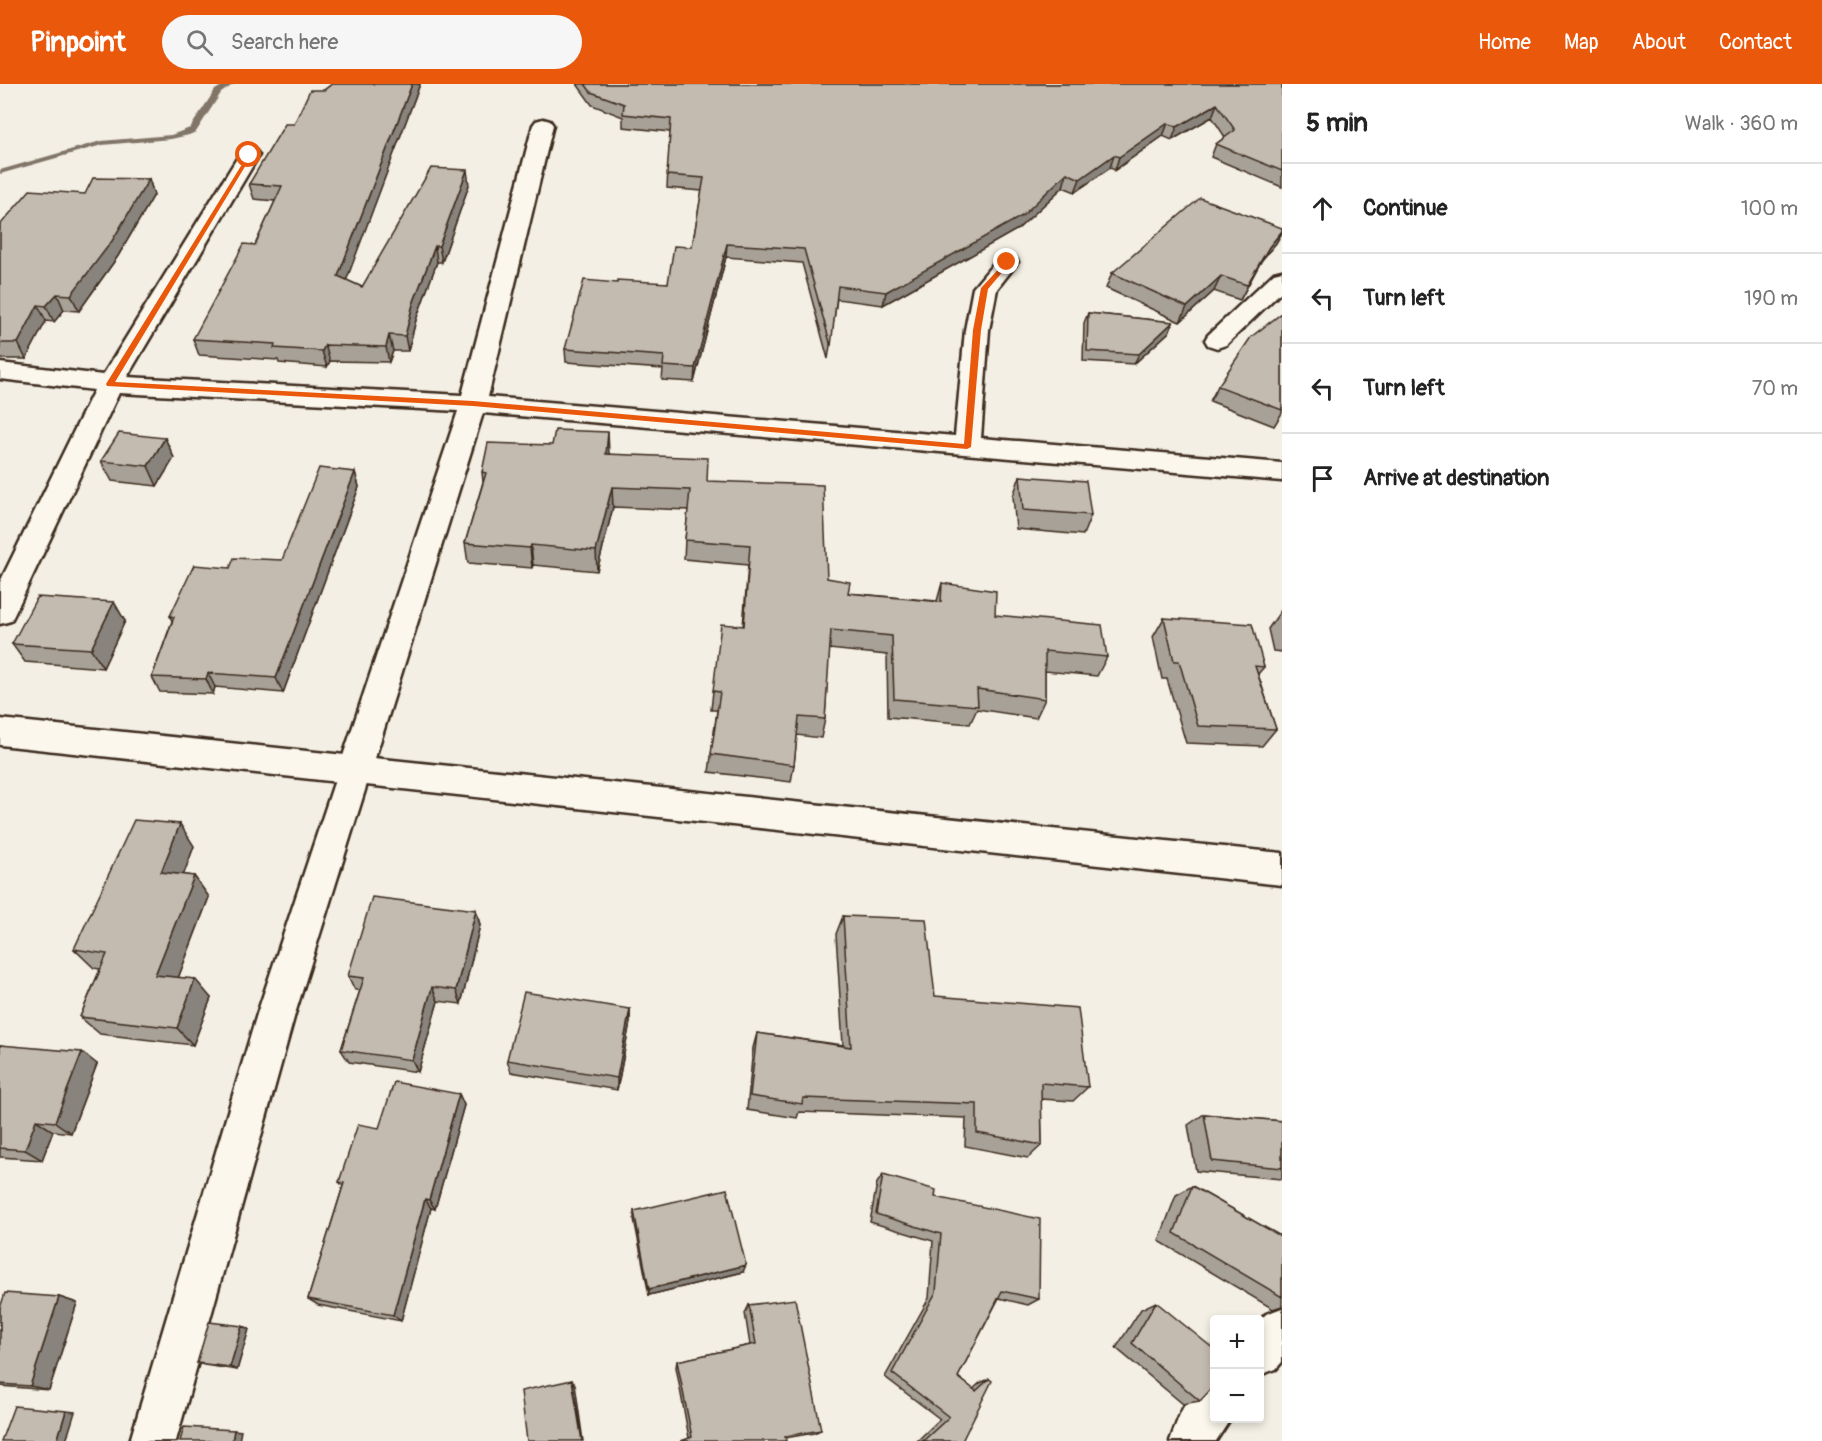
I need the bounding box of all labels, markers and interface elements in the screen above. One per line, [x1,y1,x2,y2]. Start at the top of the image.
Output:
search box [162,15,582,69]
text: Pinpoint [30,25,126,60]
icon: search [183,26,216,59]
text: Search here [231,28,338,56]
text: Home [1478,29,1531,56]
text: Map [1564,29,1599,56]
text: About [1632,29,1686,56]
text: Contact [1719,29,1792,56]
text: 5 min [1306,107,1368,139]
text: Walk · 360 m [1685,111,1798,136]
route start [235,141,261,167]
icon: ahead [1306,192,1339,225]
text: Continue [1363,194,1447,222]
text: 100 m [1741,196,1798,221]
route end [993,248,1019,274]
icon: left [1306,282,1339,315]
text: Turn left [1363,284,1445,312]
text: 190 m [1744,286,1798,311]
icon: left [1306,372,1339,405]
text: Turn left [1363,374,1445,402]
text: 70 m [1752,376,1798,401]
icon: arrive [1306,462,1339,495]
text: Arrive at destination [1363,464,1549,492]
map controls [1210,1315,1264,1423]
button: + [1210,1315,1264,1369]
button: − [1210,1369,1264,1423]

